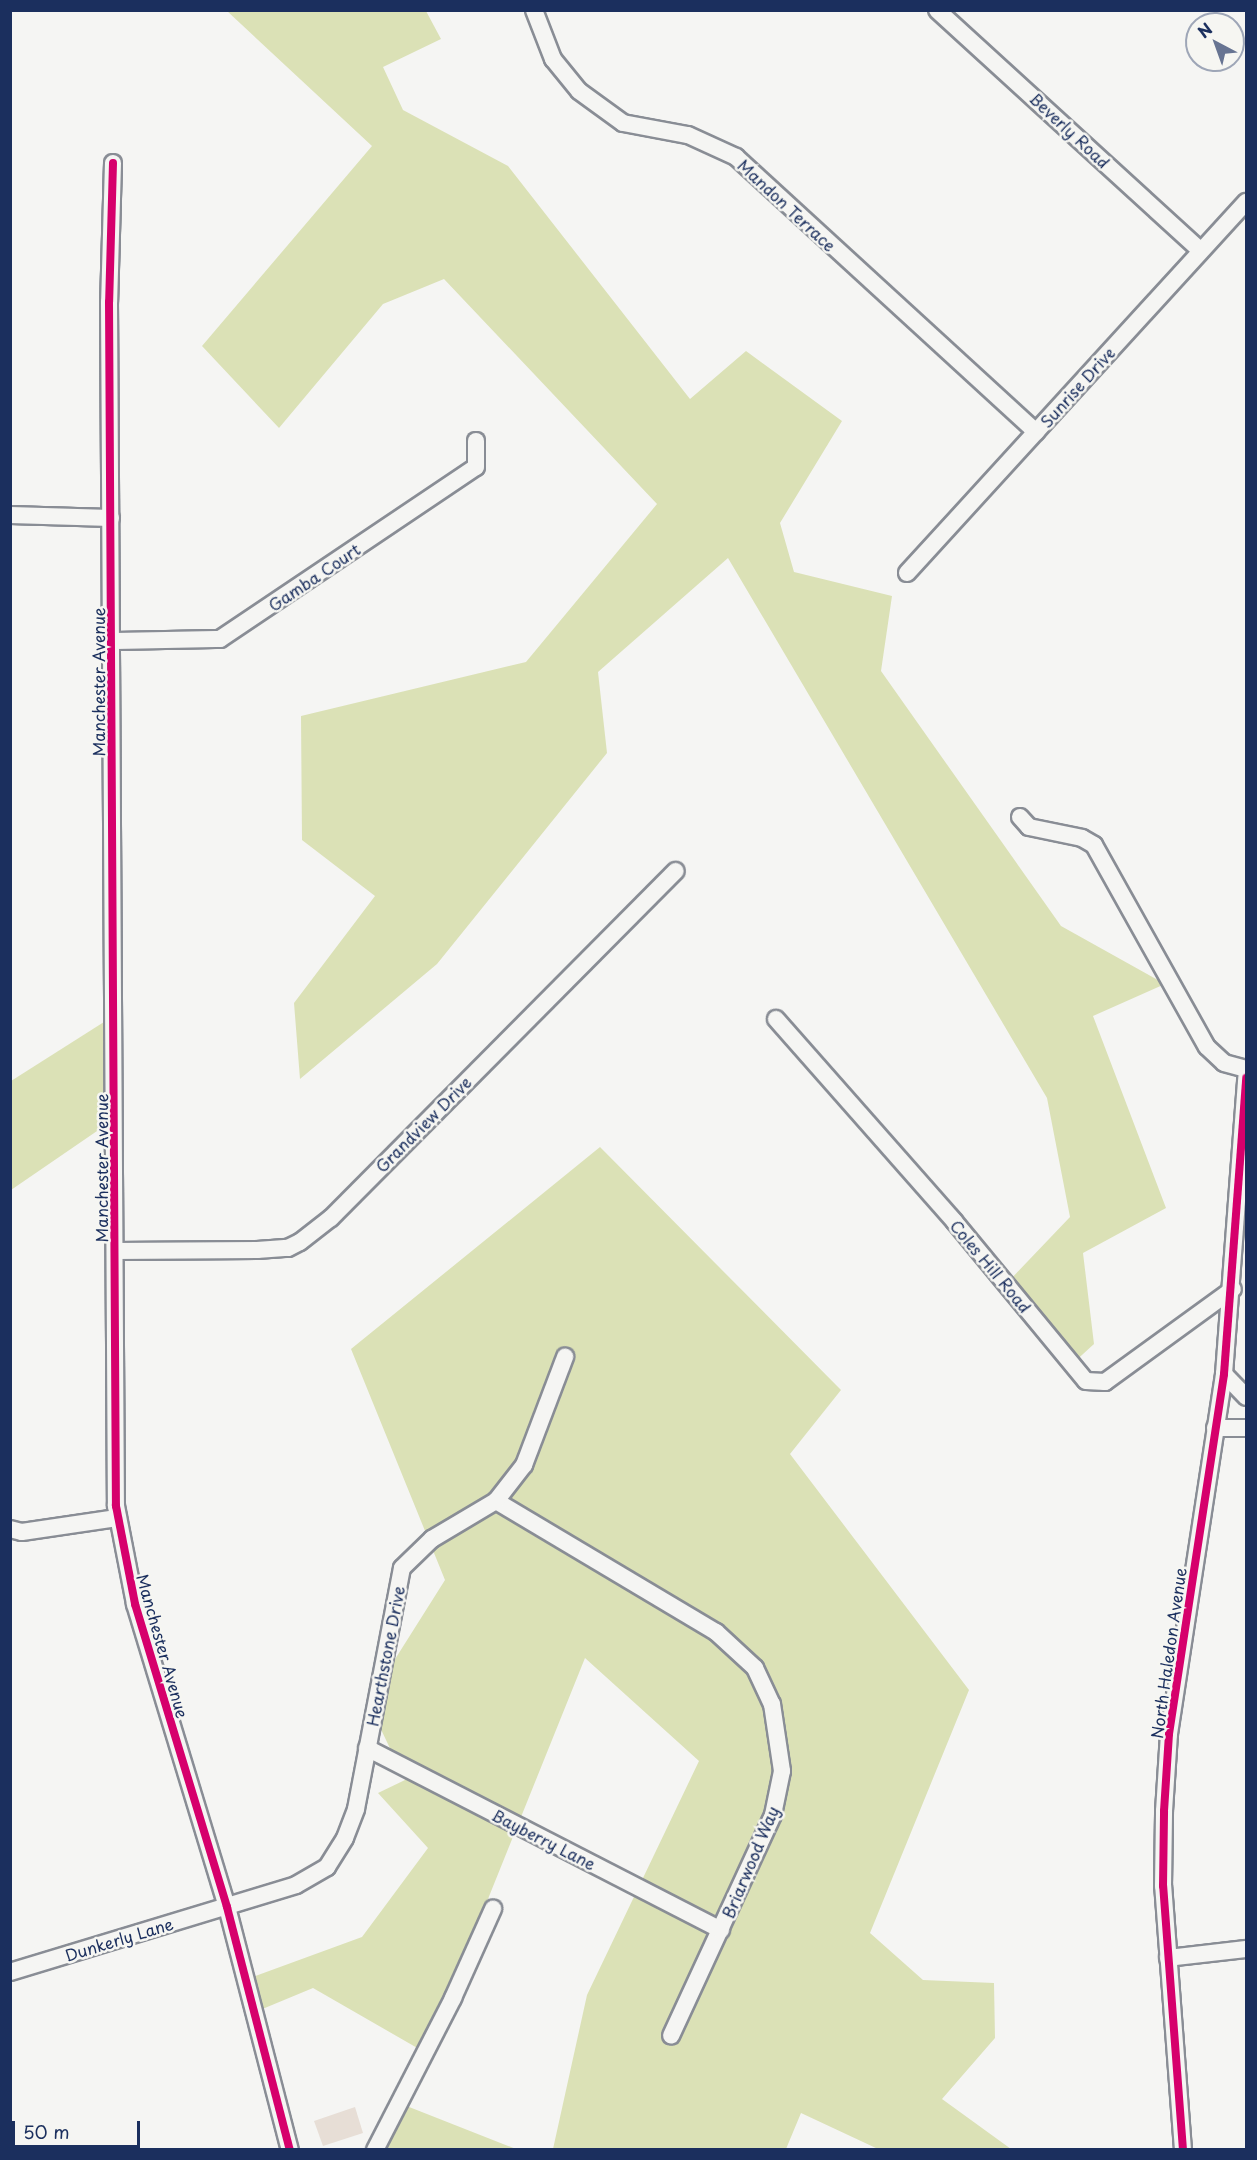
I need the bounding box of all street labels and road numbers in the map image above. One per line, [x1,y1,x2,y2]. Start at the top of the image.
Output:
street label: Beverly Road [1026,88,1114,172]
street label: Mandon Terrace [734,155,840,255]
street label: Sunrise Drive [1036,342,1118,432]
street label: Gamba Court [265,539,363,615]
street label: Manchester Avenue [88,607,108,757]
street label: Grandview Drive [371,1072,475,1176]
street label: Manchester Avenue [91,1093,111,1243]
street label: Coles Hill Road [946,1215,1036,1317]
street label: North Haledon Avenue [1146,1566,1190,1740]
street label: Manchester Avenue [133,1571,193,1721]
street label: Hearthstone Drive [362,1584,408,1728]
street label: Briarwood Way [718,1803,782,1921]
street label: Bayberry Lane [489,1805,599,1873]
street label: Dunkerly Lane [62,1913,176,1965]

